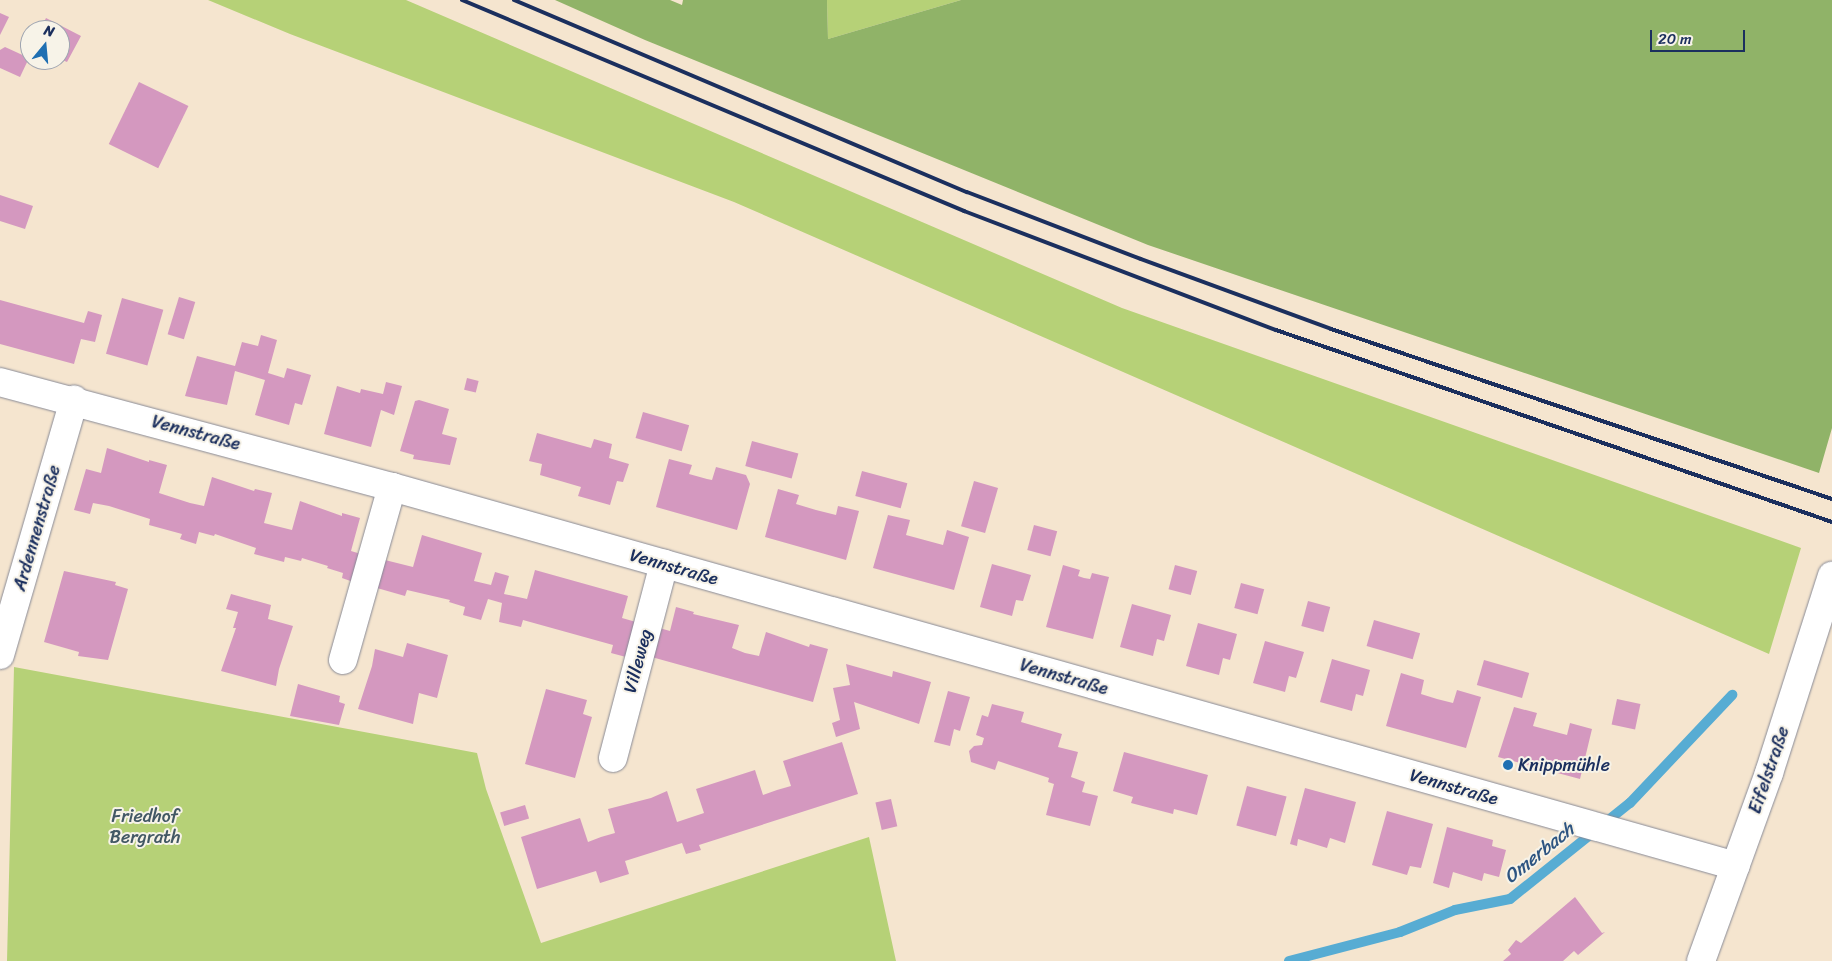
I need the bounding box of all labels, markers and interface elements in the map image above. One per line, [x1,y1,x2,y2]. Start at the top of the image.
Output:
text: N [41,18,58,45]
north arrow [20,20,70,70]
scale bar [1652,20,1747,52]
text: 20 m [1658,26,1692,52]
street label: Vennstraße [149,411,243,455]
street label: Ardennenstraße [9,463,65,593]
street label: Vennstraße [627,544,721,590]
street label: Villeweg [619,627,657,695]
street label: Vennstraße [1017,654,1111,700]
street label: Eifelstraße [1744,724,1794,816]
place label: Knippmühle [1518,754,1610,776]
marker: Knippmühle [1502,759,1514,771]
street label: Vennstraße [1407,764,1501,810]
park label: Friedhof Bergrath [110,806,180,849]
water label: Omerbach [1499,818,1579,888]

